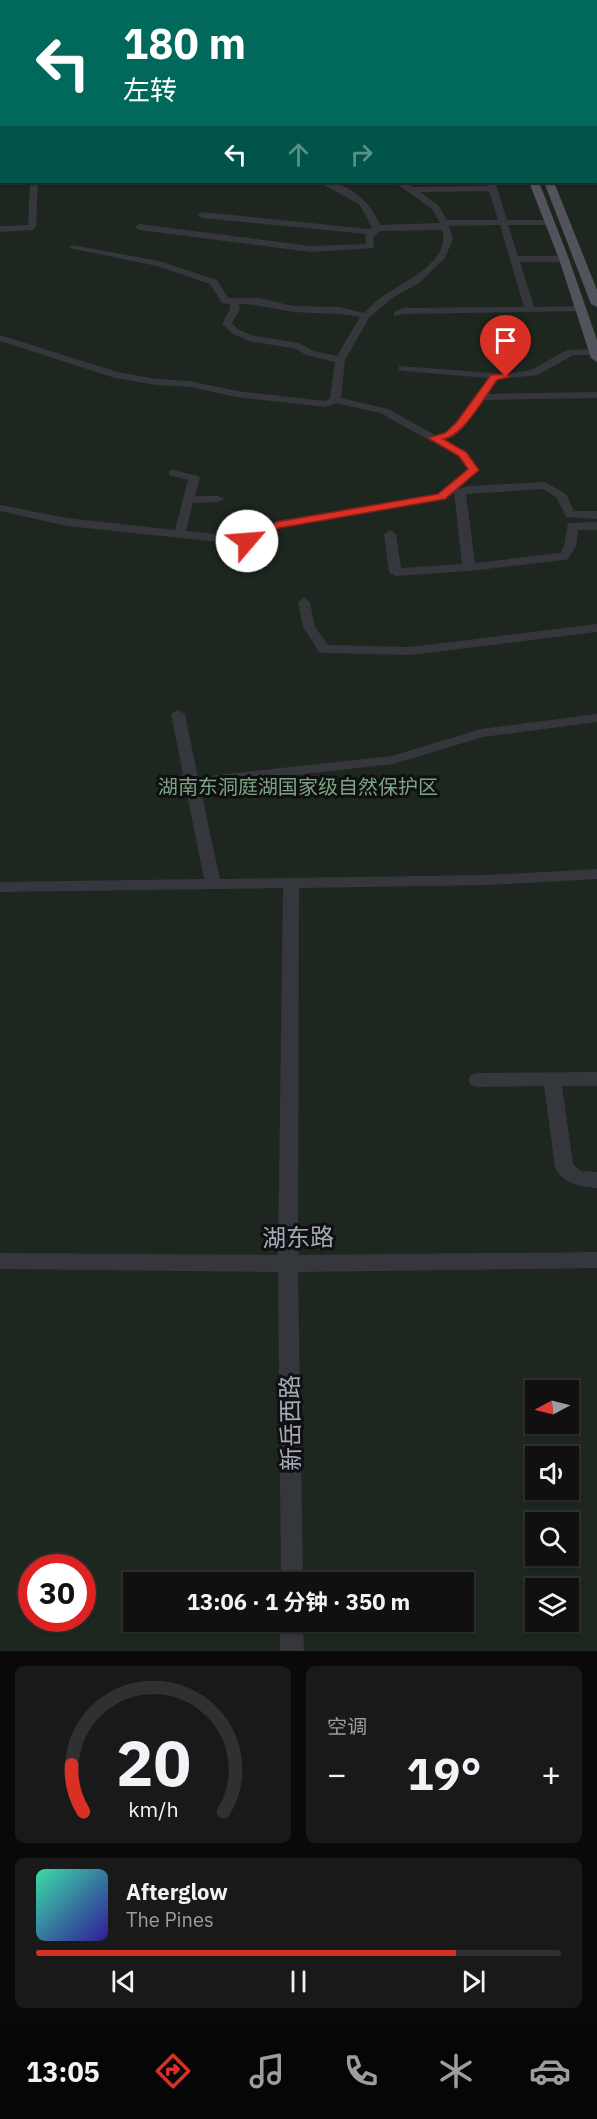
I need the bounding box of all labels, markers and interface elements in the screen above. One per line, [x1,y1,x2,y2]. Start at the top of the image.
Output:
text: 180 m [123,16,246,71]
icon: left [24,24,102,102]
text: 左转 [123,72,177,107]
icon: left [219,138,252,171]
icon: ahead [282,138,315,171]
icon: right [345,138,378,171]
pin [480,315,531,377]
icon: arrive [489,324,522,357]
position arrow [215,509,279,573]
park label: 湖南东洞庭湖国家级自然保护区 [158,773,438,800]
street label: 湖东路 [262,1220,334,1254]
street label: 新岳西路 [273,1375,307,1471]
north arrow [525,1380,579,1434]
map controls [525,1380,579,1632]
button: sound [525,1446,579,1500]
button: search [525,1512,579,1566]
speed limit sign: 30 [18,1554,96,1632]
button: layers [525,1578,579,1632]
text: 13:06 · 1 分钟 · 350 m [187,1587,410,1616]
text: 空调 [327,1713,367,1740]
text: 20 [116,1722,190,1803]
text: 19° [406,1744,482,1802]
text: − [327,1752,347,1795]
text: + [541,1752,561,1795]
text: km/h [128,1795,178,1823]
text: Afterglow [126,1877,228,1906]
text: The Pines [126,1906,214,1933]
icon: previous [107,1965,140,1998]
icon: pause [282,1965,315,1998]
icon: next [457,1965,490,1998]
icon: directions [152,2050,194,2092]
icon: music [246,2050,288,2092]
icon: phone [340,2050,382,2092]
icon: climate [435,2050,477,2092]
icon: car [529,2050,571,2092]
text: 13:05 [26,2054,100,2089]

